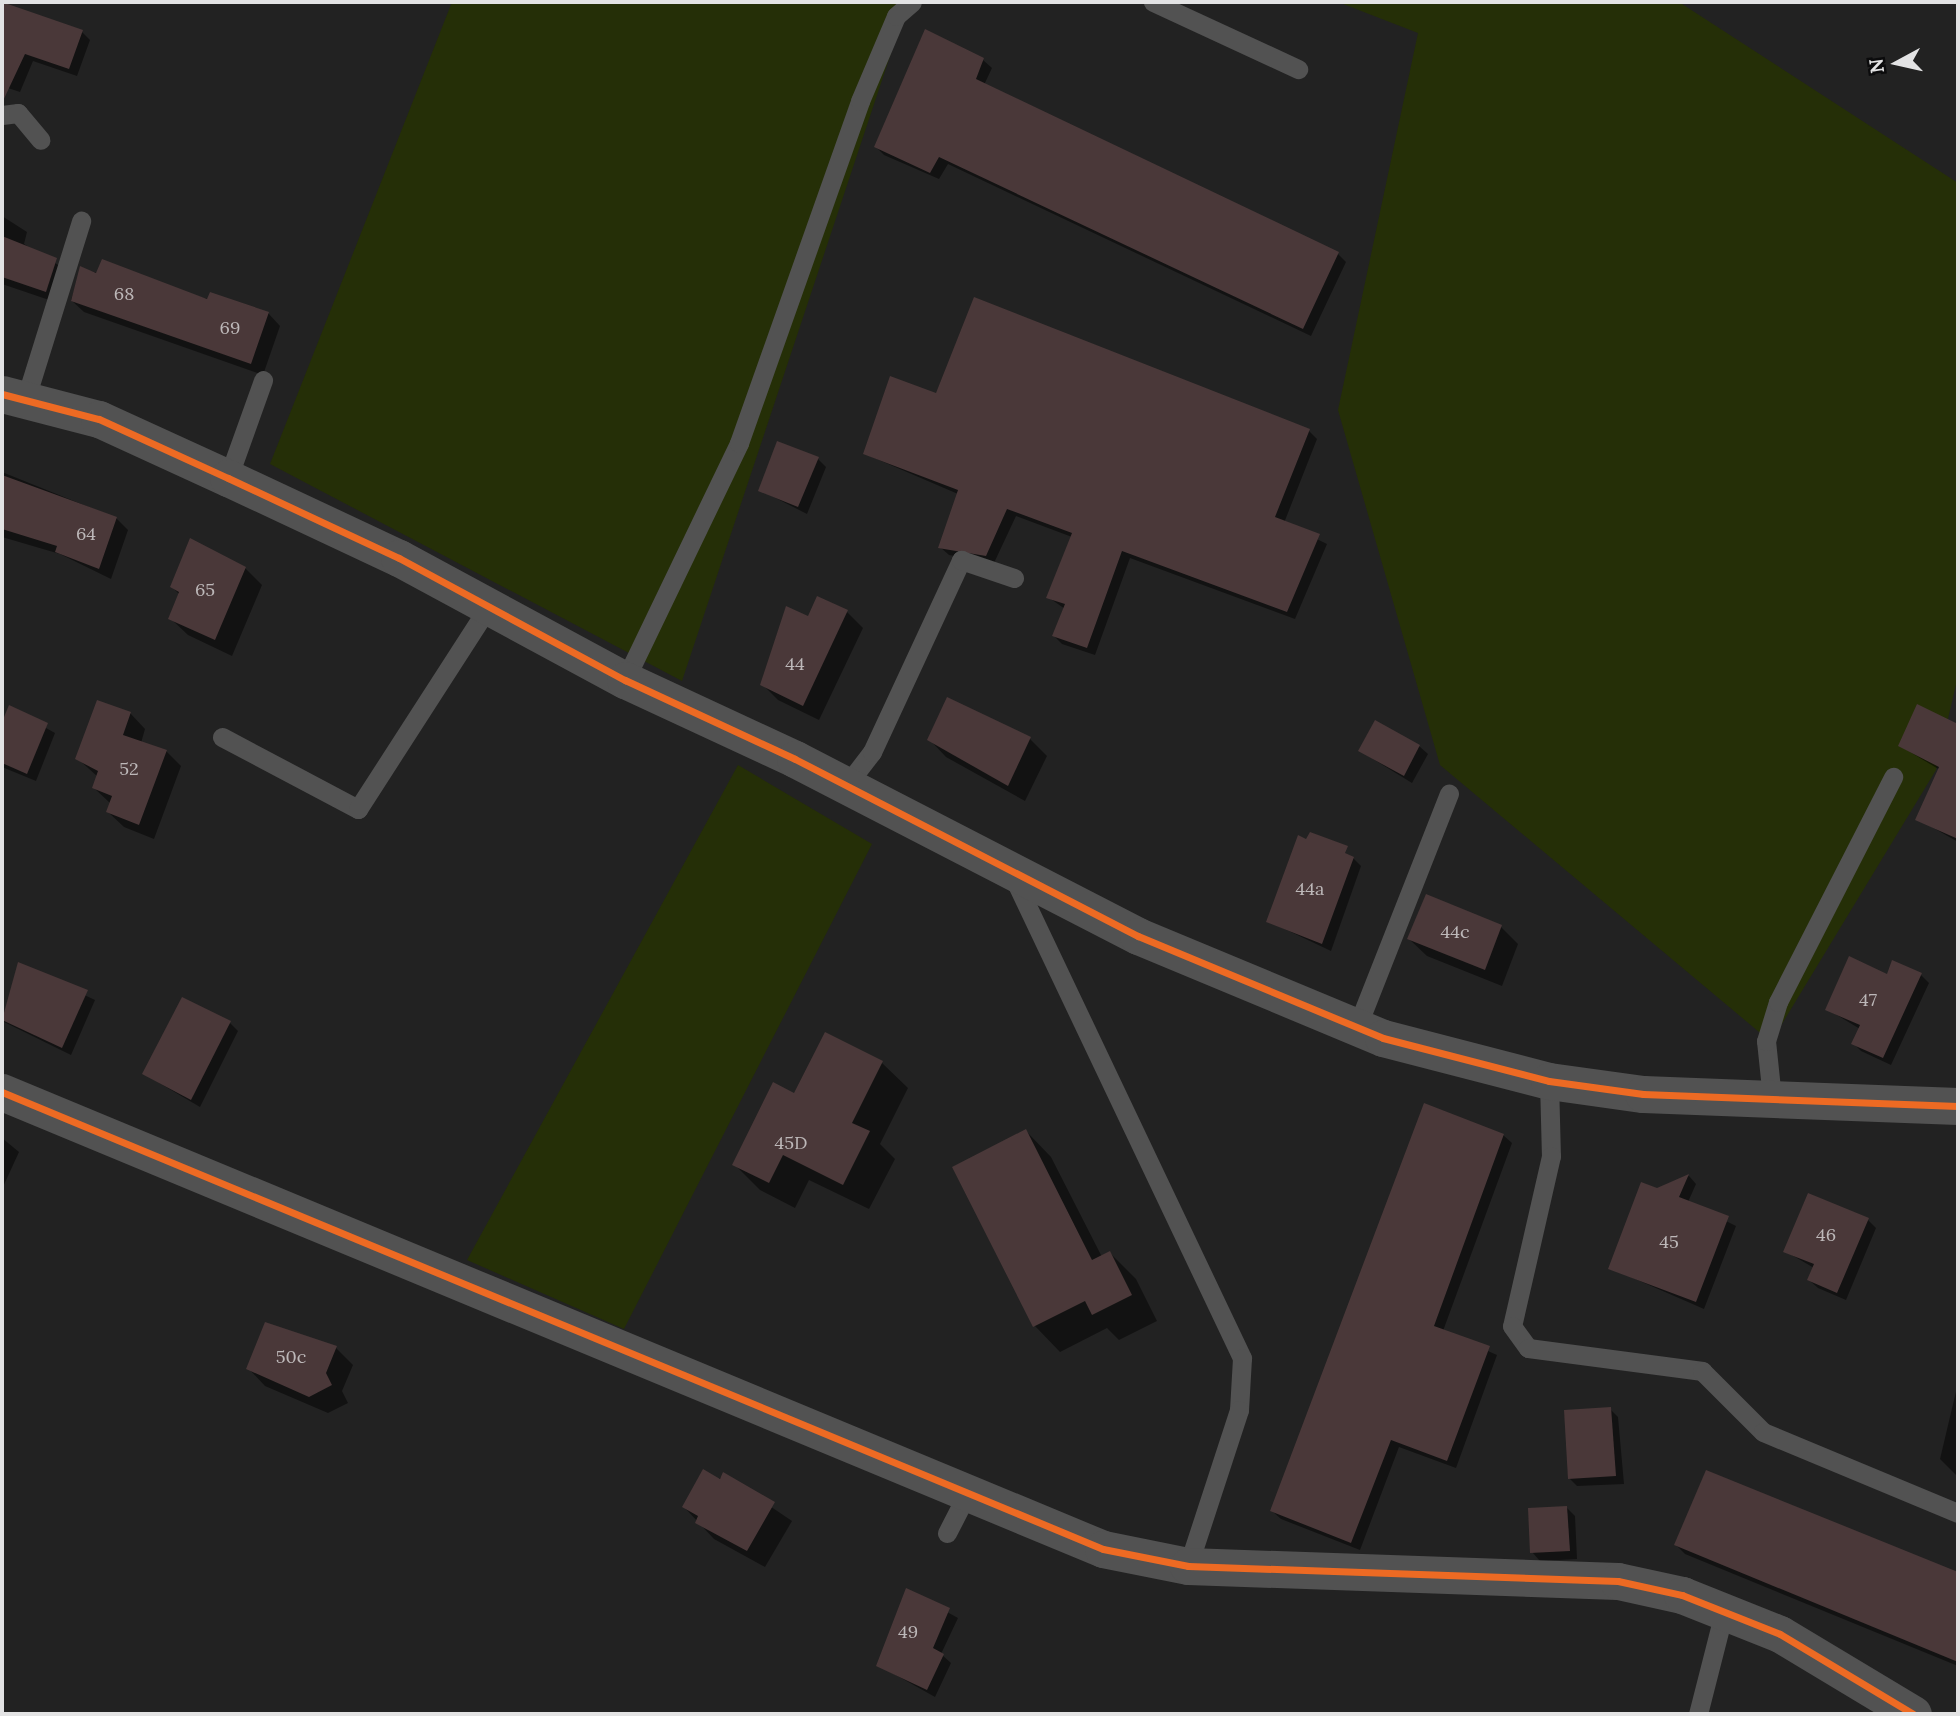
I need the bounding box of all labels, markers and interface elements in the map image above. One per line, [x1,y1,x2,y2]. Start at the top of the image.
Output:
north arrow [1862,28,1932,98]
text: N [1863,57,1889,75]
house number: 68 [114,283,134,305]
house number: 69 [220,317,240,339]
house number: 64 [76,523,96,545]
house number: 65 [195,579,215,601]
house number: 44 [785,653,805,675]
house number: 52 [119,758,139,780]
house number: 44a [1296,878,1324,900]
house number: 44c [1440,921,1470,943]
house number: 47 [1859,989,1877,1011]
house number: 45D [775,1132,807,1154]
house number: 46 [1816,1224,1836,1246]
house number: 45 [1659,1231,1679,1253]
house number: 50c [276,1346,306,1368]
house number: 49 [898,1621,918,1643]

